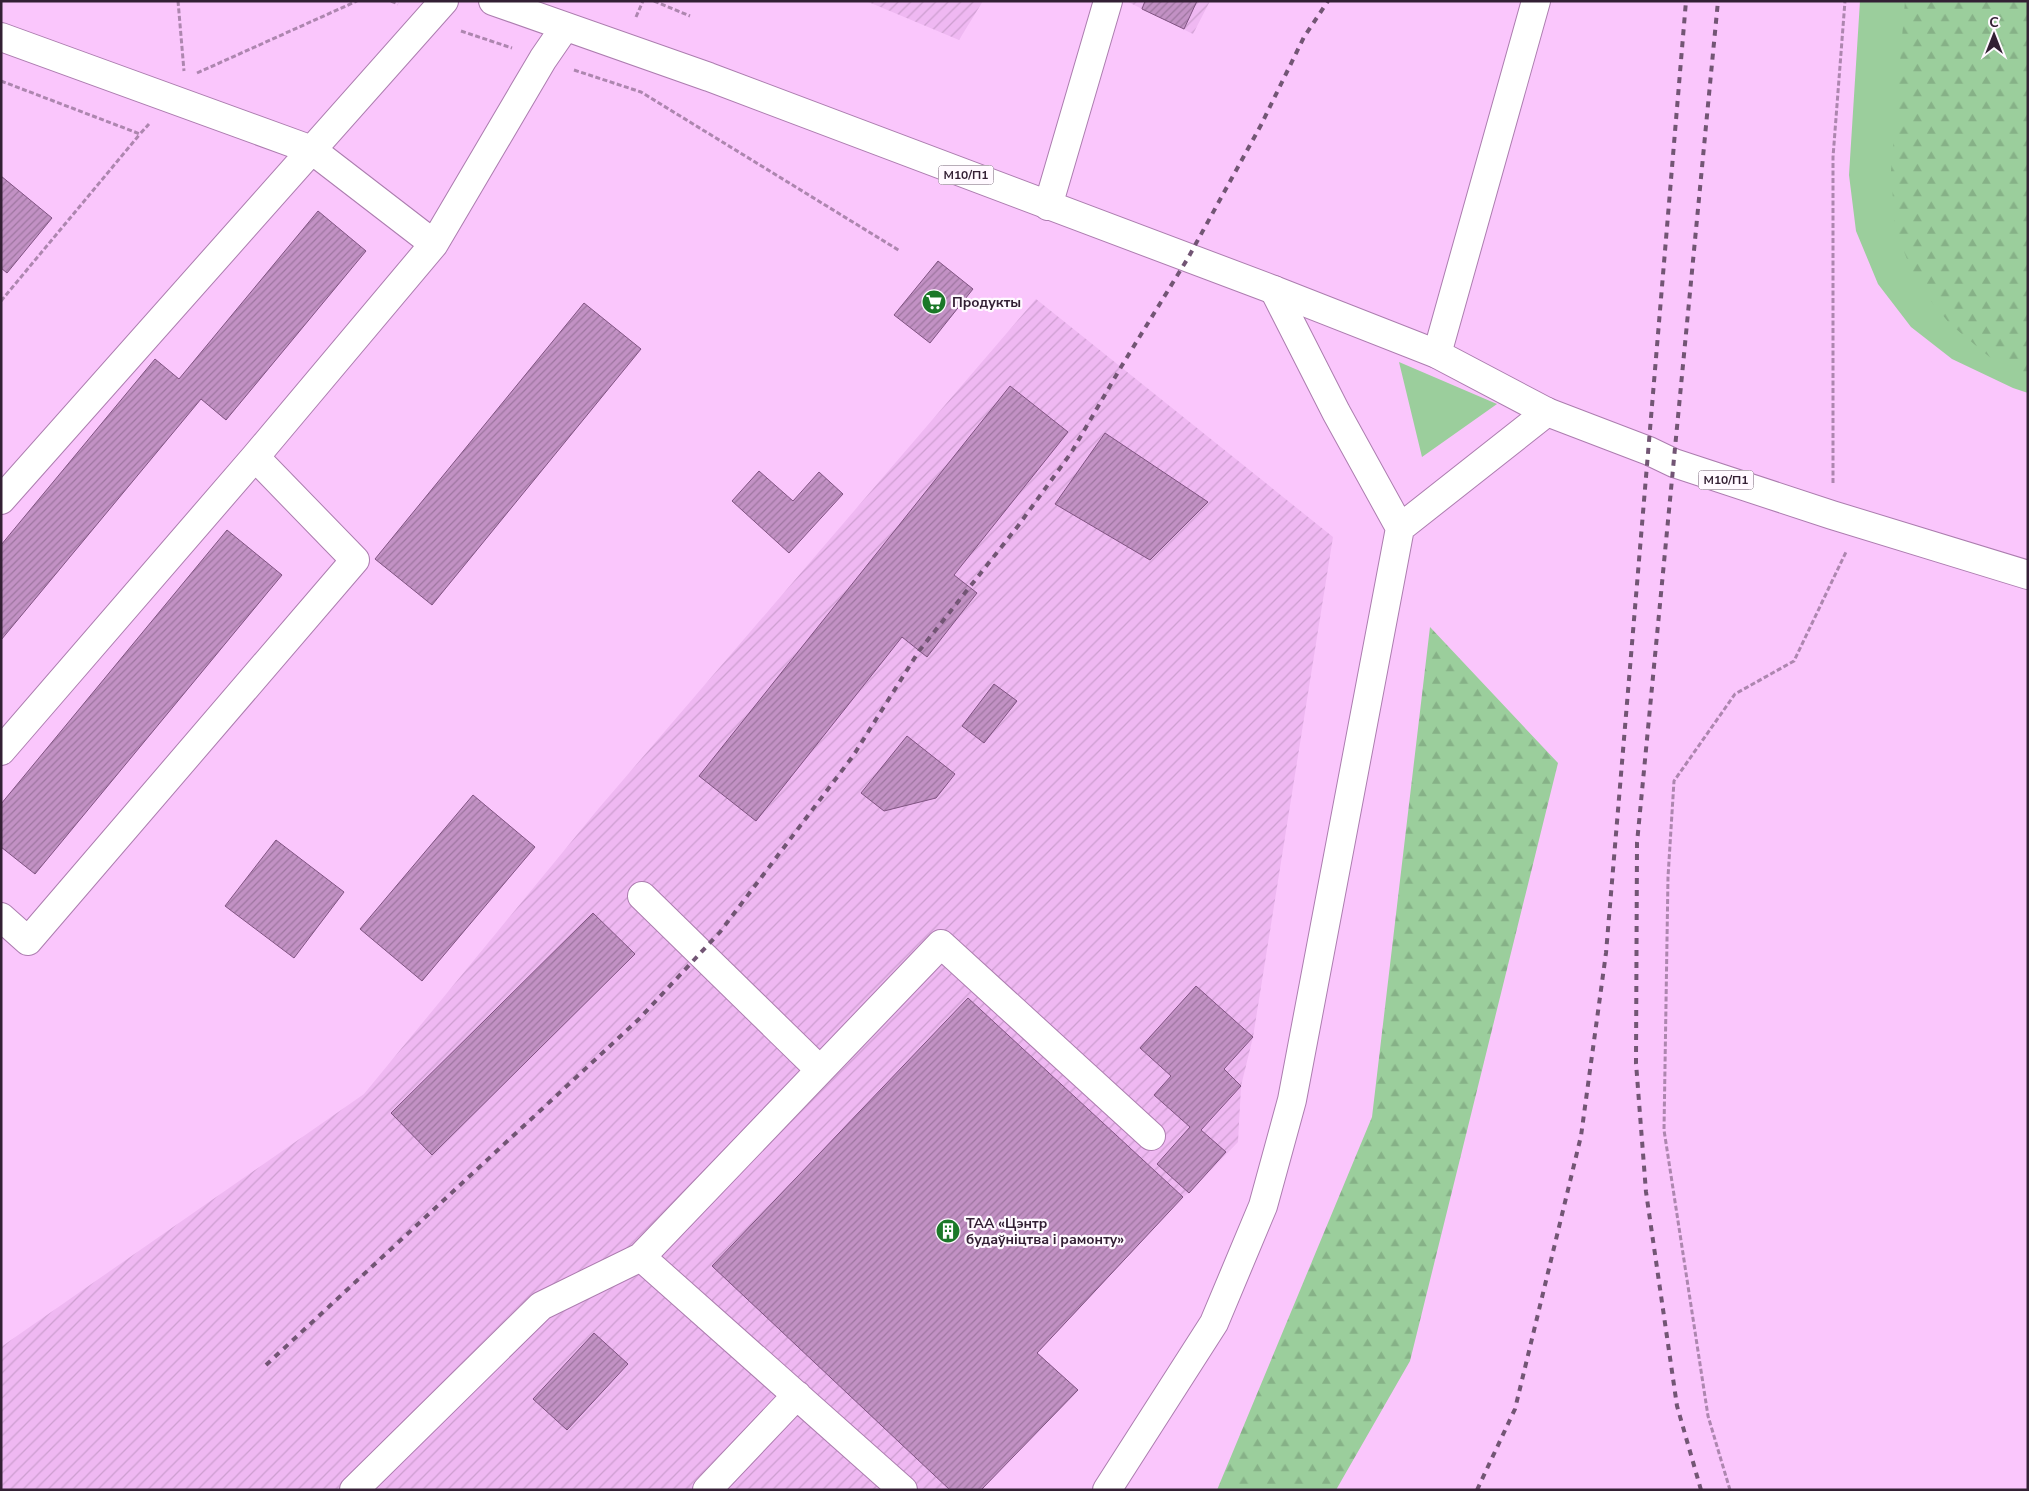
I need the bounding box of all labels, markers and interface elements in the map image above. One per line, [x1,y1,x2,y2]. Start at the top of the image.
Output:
north arrow [1969,10,2019,60]
text: С [1989,13,1999,32]
road number: М10/П1 [938,166,994,184]
supermarket icon: Продукты [921,289,947,315]
place label: Продукты [952,293,1021,312]
road number: М10/П1 [1698,470,1754,490]
place label: ТАА «Цэнтр будаўніцтва і рамонту» [966,1214,1124,1249]
building icon: ТАА «Цэнтр будаўніцтва і рамонту» [935,1218,961,1244]

